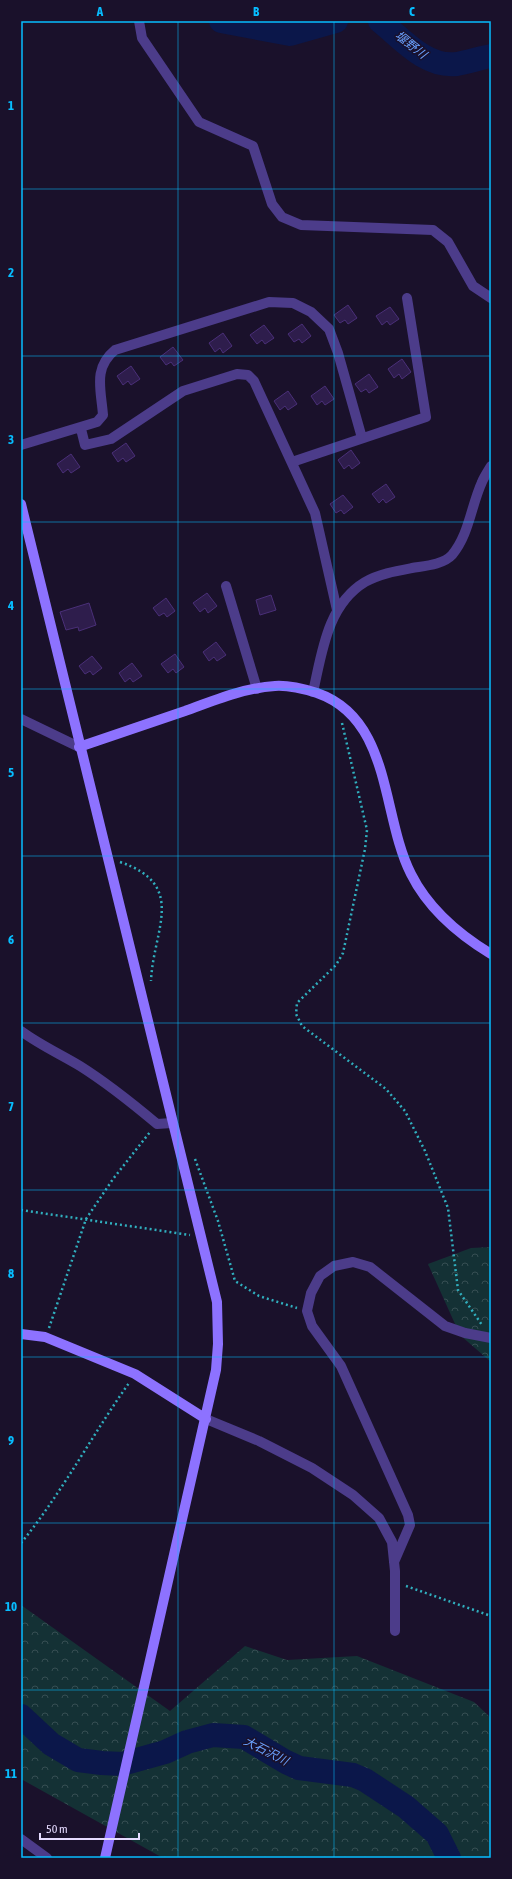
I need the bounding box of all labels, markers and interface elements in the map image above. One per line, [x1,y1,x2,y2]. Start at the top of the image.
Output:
text: A [96,4,104,19]
text: B [253,4,260,19]
text: C [409,4,415,19]
water label: 堰野川 [393,28,431,63]
text: 1 [8,98,14,113]
text: 2 [8,265,14,280]
text: 3 [8,432,14,447]
text: 4 [7,598,14,613]
text: 5 [8,765,14,780]
text: 6 [8,932,14,947]
text: 7 [8,1099,14,1114]
text: 8 [8,1266,14,1281]
text: 9 [8,1433,14,1448]
text: 10 [5,1599,17,1614]
water label: 大石沢川 [241,1734,292,1769]
text: 11 [5,1766,17,1781]
scale bar [40,1815,139,1841]
text: 50 m [46,1822,68,1836]

